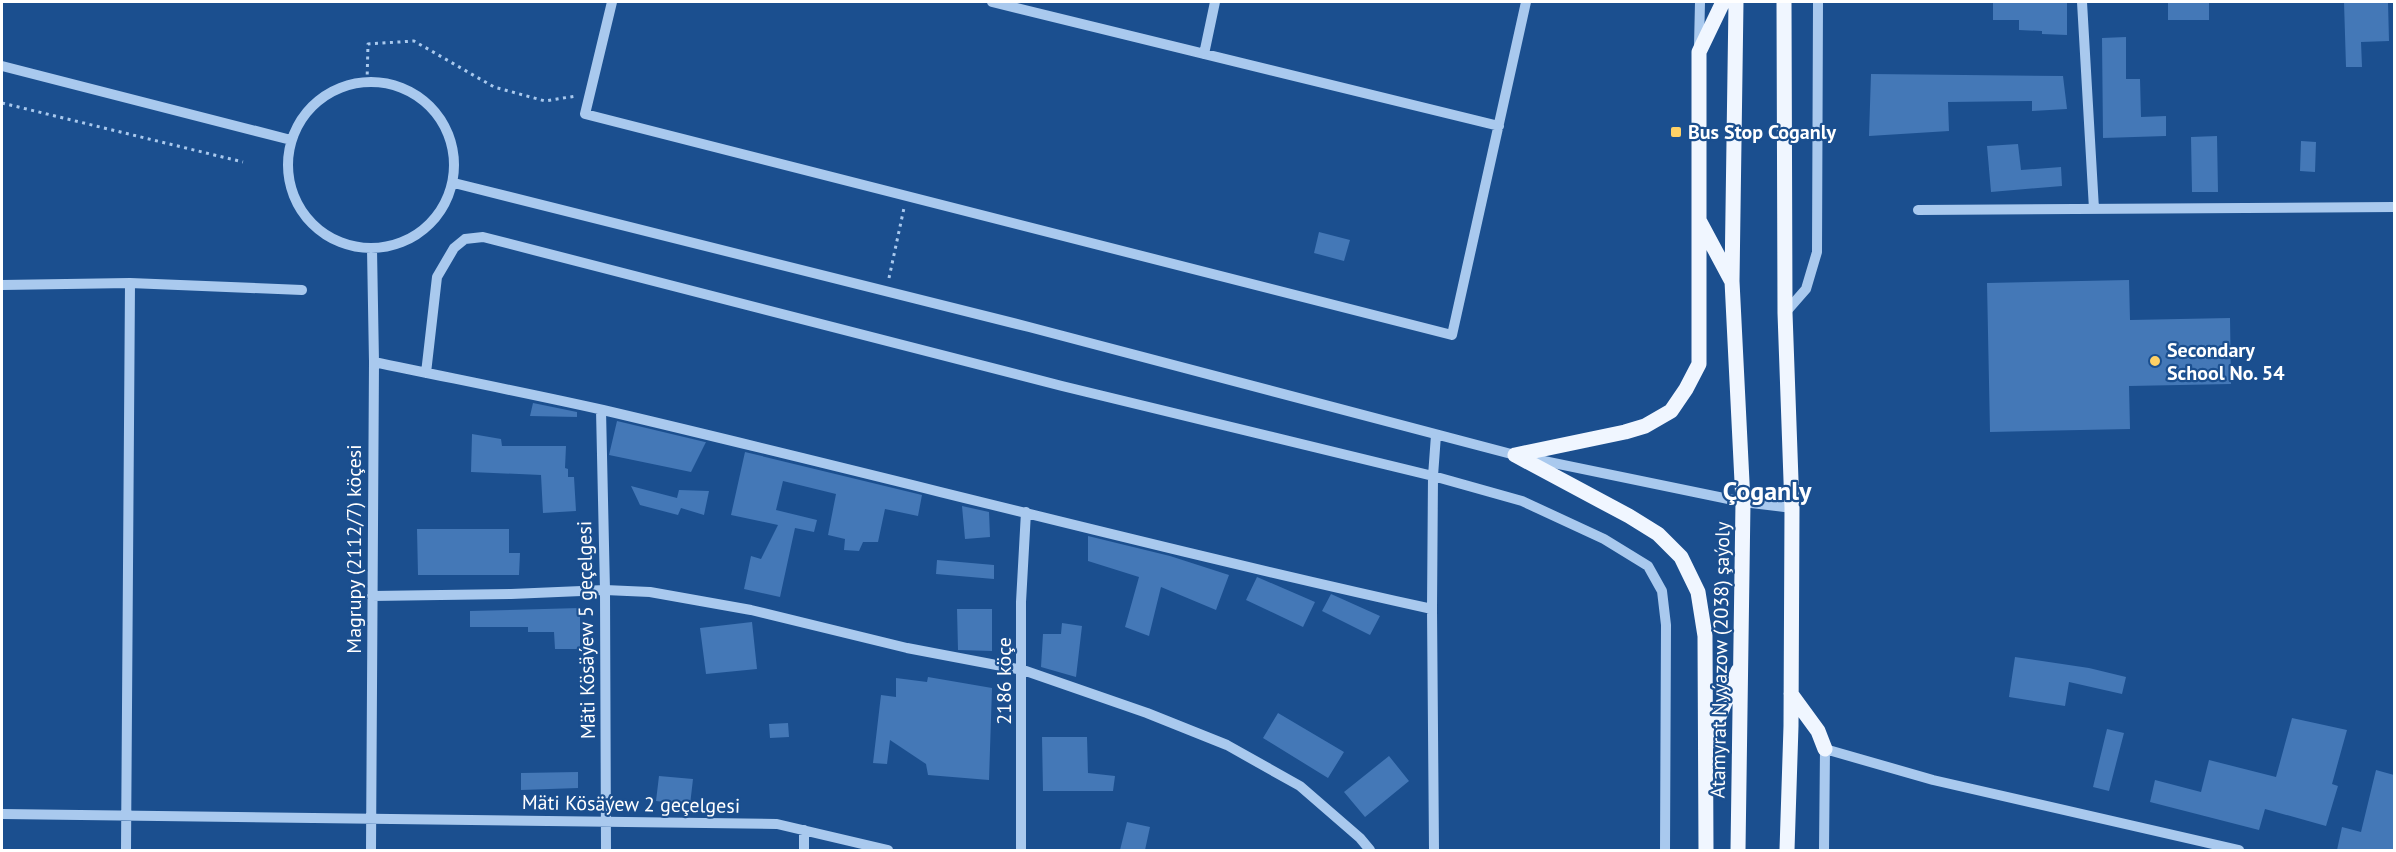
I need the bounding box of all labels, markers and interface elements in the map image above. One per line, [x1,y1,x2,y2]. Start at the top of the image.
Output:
place label: Bus Stop Coganly [1688,119,1837,145]
marker: Bus Stop Coganly [1669,125,1683,139]
place label: Secondary School No. 54 [2167,337,2285,386]
marker: Secondary School No. 54 [2148,354,2162,368]
street label: Magrupy (2112/7) köçesi [341,444,367,654]
district label: Çoganly [1723,474,1812,507]
street label: Mäti Kösäýew 5 geçelgesi [571,521,601,739]
street label: Atamyrat Nyýazow (2038) şaýoly [1705,521,1735,799]
street label: 2186 köçe [991,637,1017,725]
street label: Mäti Kösäýew 2 geçelgesi [522,789,740,819]

